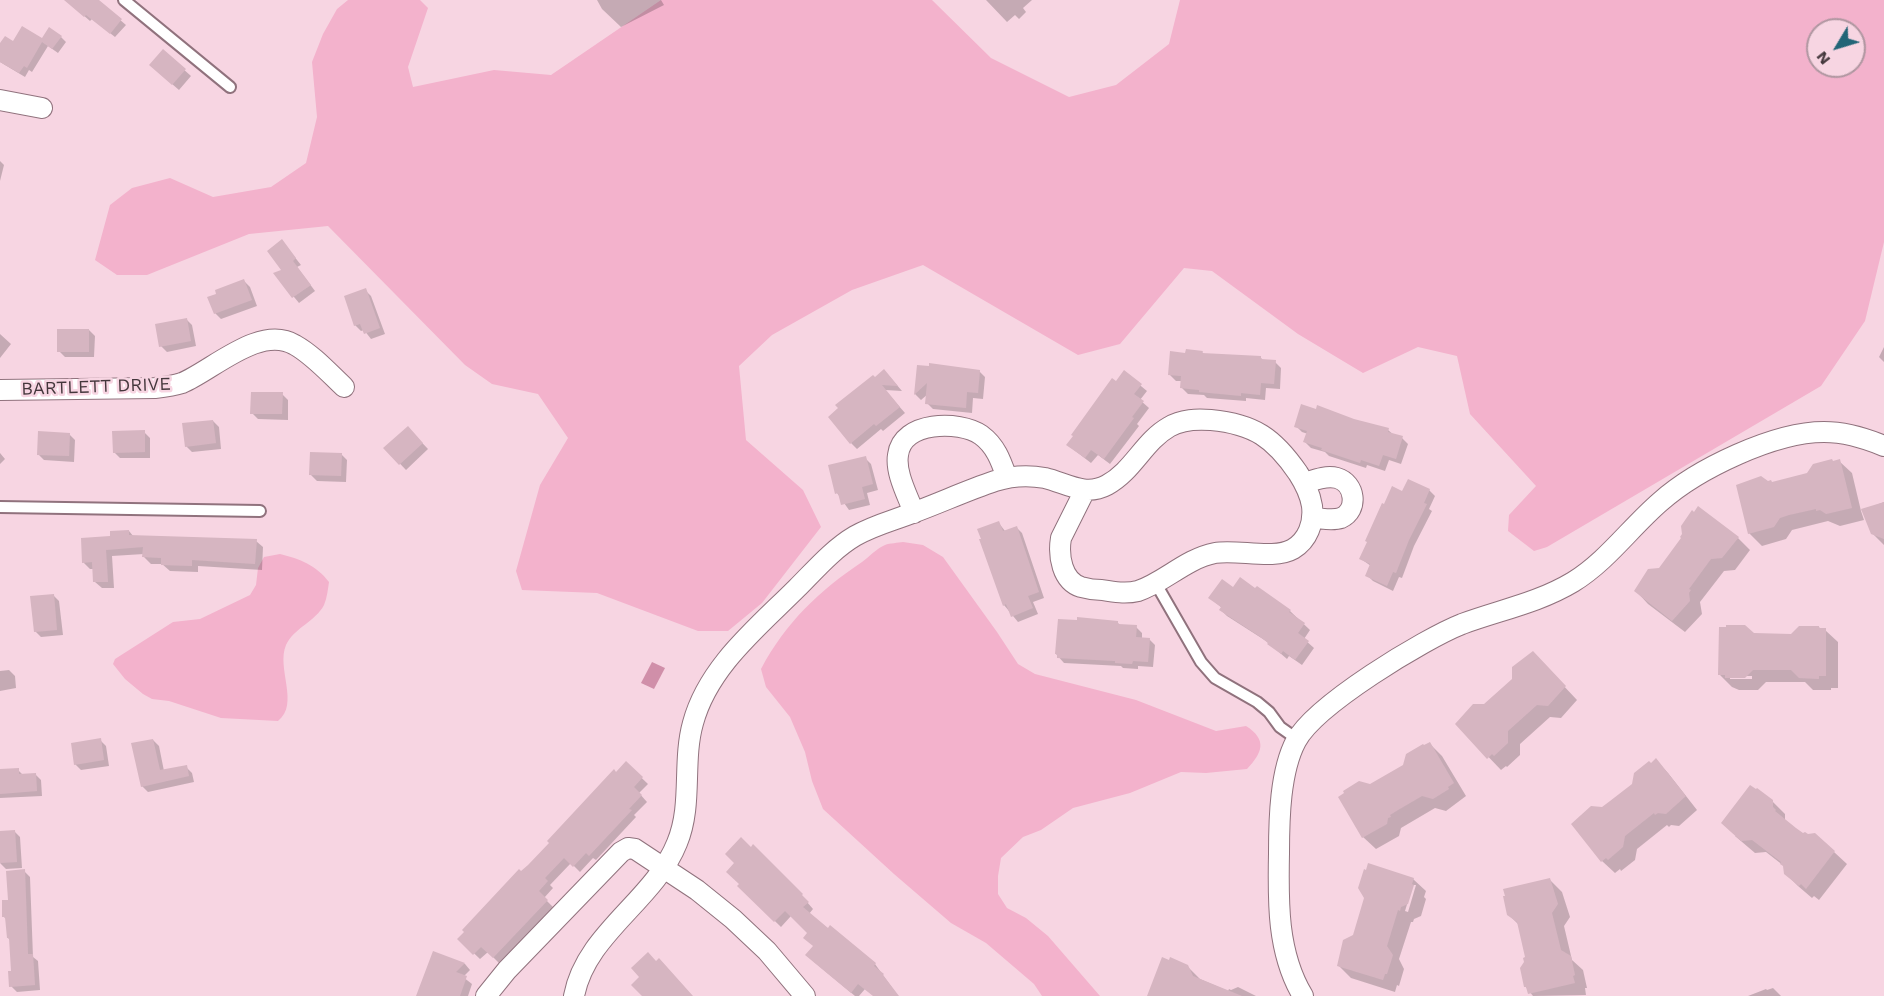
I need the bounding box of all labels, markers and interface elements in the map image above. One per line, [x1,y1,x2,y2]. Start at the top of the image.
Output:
north arrow [1806,18,1866,78]
text: N [1812,48,1834,69]
street label: BARTLETT DRIVE [21,374,171,400]

